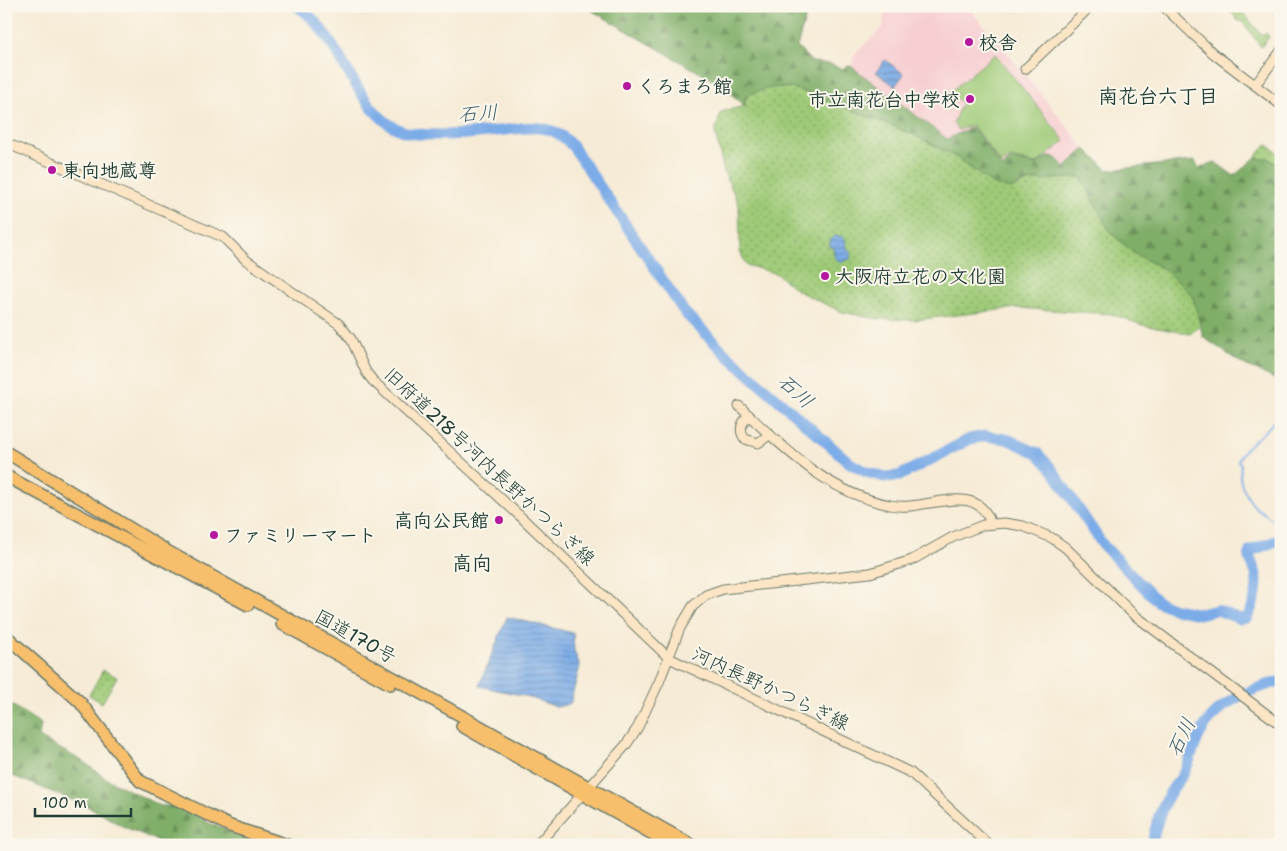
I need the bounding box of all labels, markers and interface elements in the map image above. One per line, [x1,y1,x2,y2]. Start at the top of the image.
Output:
place label: 校舎 [979,30,1017,55]
marker: 校舎 [963,36,975,48]
place label: くろまろ館 [637,74,732,99]
marker: くろまろ館 [621,80,633,92]
district label: 南花台六丁目 [1098,83,1218,109]
place label: 市立南花台中学校 [808,87,960,112]
marker: 市立南花台中学校 [964,93,976,105]
water label: 石川 [457,99,499,127]
place label: 東向地蔵尊 [62,158,157,183]
marker: 東向地蔵尊 [46,164,58,176]
place label: 大阪府立花の文化園 [835,264,1006,289]
marker: 大阪府立花の文化園 [819,270,831,282]
street label: 旧府道218号河内長野かつらぎ線 [379,362,601,571]
water label: 石川 [772,368,820,414]
place label: 高向公民館 [394,508,489,533]
marker: 高向公民館 [493,514,505,526]
place label: ファミリーマート [224,523,377,548]
marker: ファミリーマート [208,529,220,541]
district label: 高向 [452,550,492,576]
street label: 国道170号 [310,604,401,669]
street label: 河内長野かつらぎ線 [688,641,854,736]
water label: 石川 [1161,713,1201,761]
scale bar [35,786,131,818]
text: 100 m [42,793,87,813]

